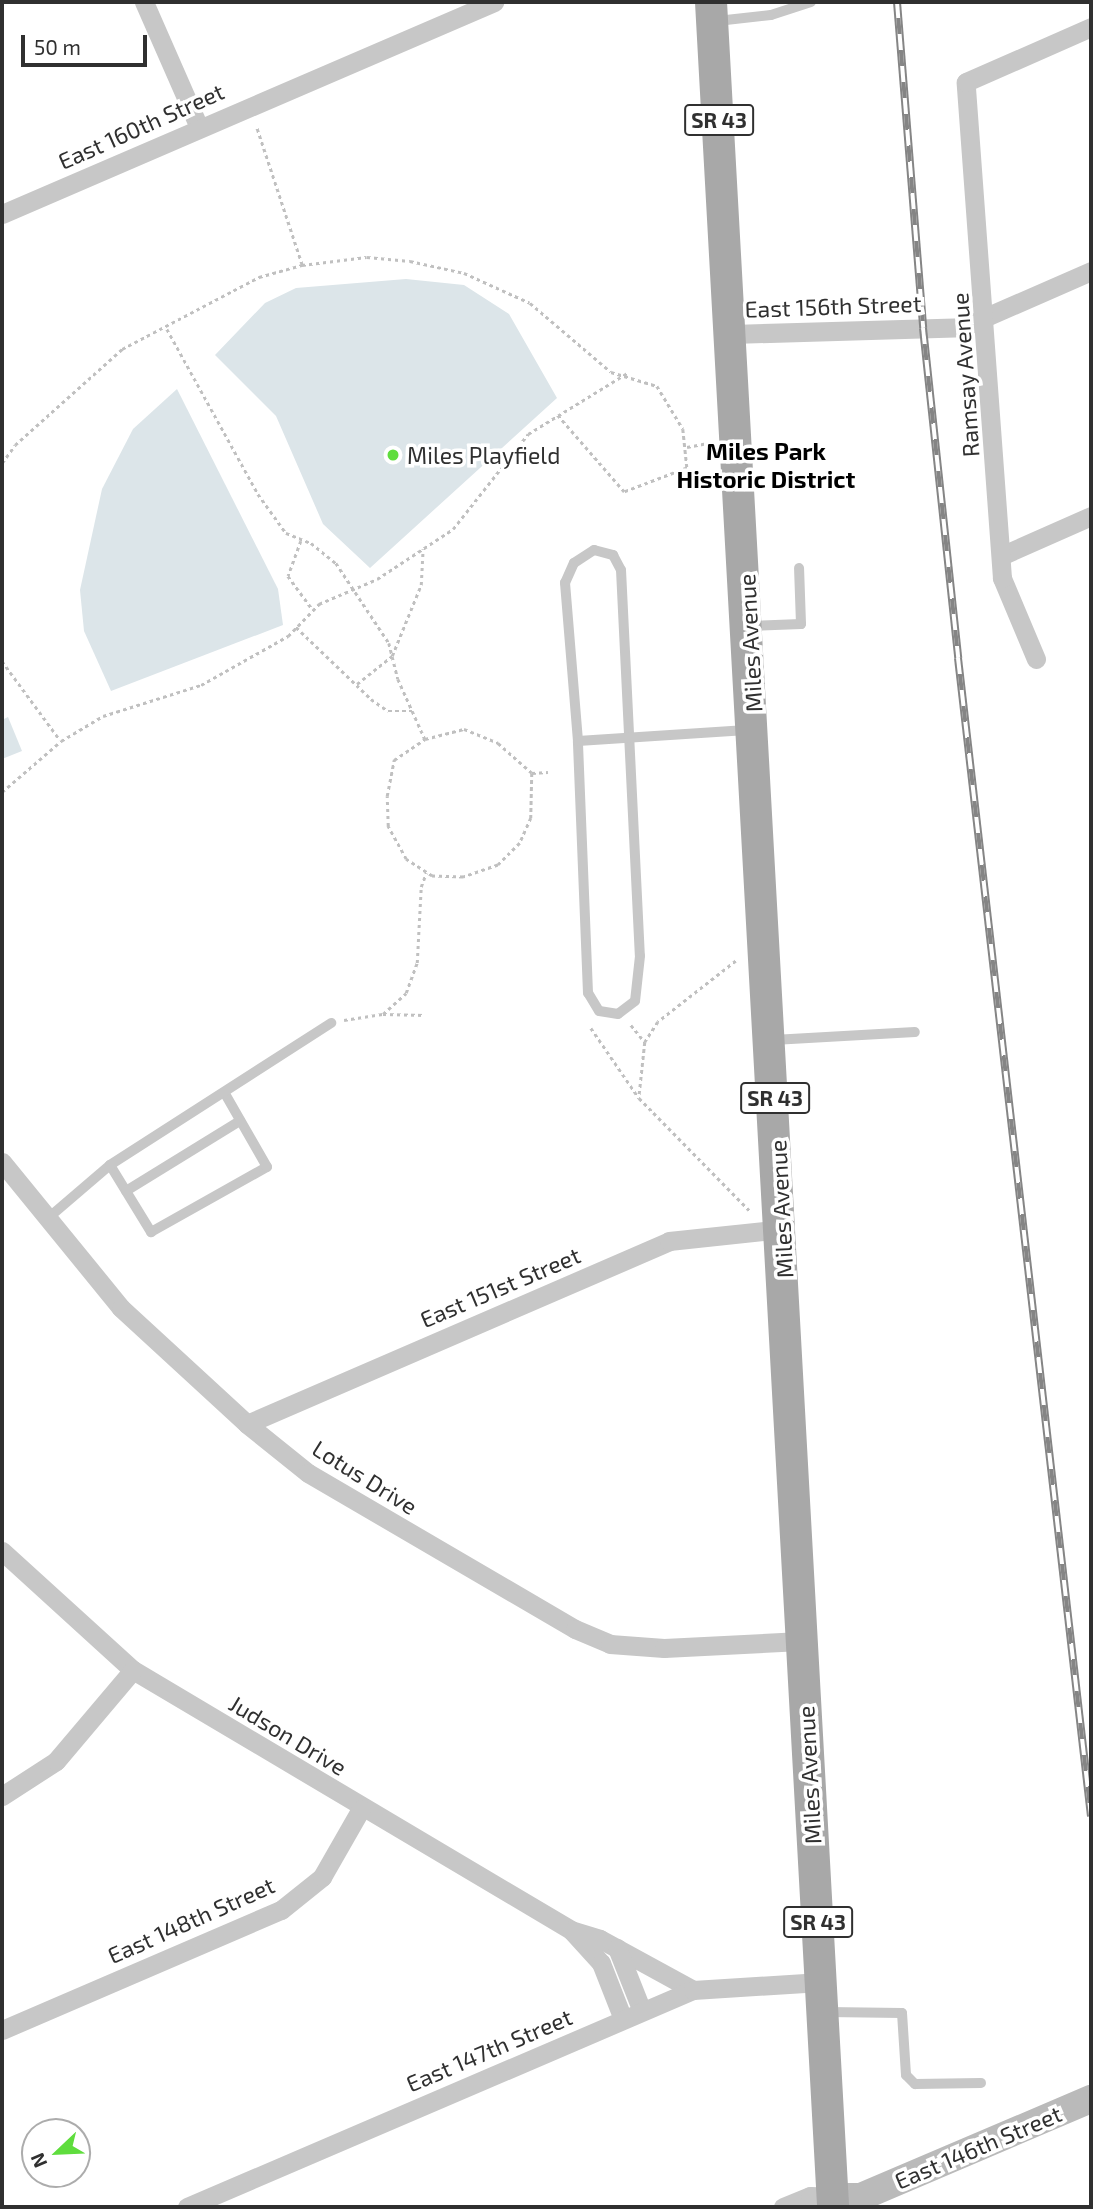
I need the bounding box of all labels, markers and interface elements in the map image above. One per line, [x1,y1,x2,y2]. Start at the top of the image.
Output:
scale bar [24,21,150,65]
text: 50 m [34,34,81,59]
street label: East 160th Street [54,77,228,175]
road number: SR 43 [684,102,754,138]
street label: East 156th Street [744,289,922,323]
street label: Ramsay Avenue [945,291,985,459]
district label: Miles Park Historic District [677,437,855,493]
place label: Miles Playfield [407,441,560,469]
marker: Miles Playfield [385,447,401,463]
street label: Miles Avenue [733,573,767,713]
road number: SR 43 [740,1080,810,1116]
street label: Miles Avenue [764,1139,798,1279]
street label: East 151st Street [416,1241,584,1333]
street label: Lotus Drive [308,1434,422,1520]
street label: Judson Drive [224,1689,352,1781]
street label: Miles Avenue [792,1705,826,1845]
street label: East 148th Street [103,1871,279,1969]
road number: SR 43 [783,1904,853,1940]
street label: East 147th Street [402,2003,576,2097]
street label: East 146th Street [890,2099,1066,2195]
north arrow [21,2118,91,2188]
text: N [25,2150,51,2171]

